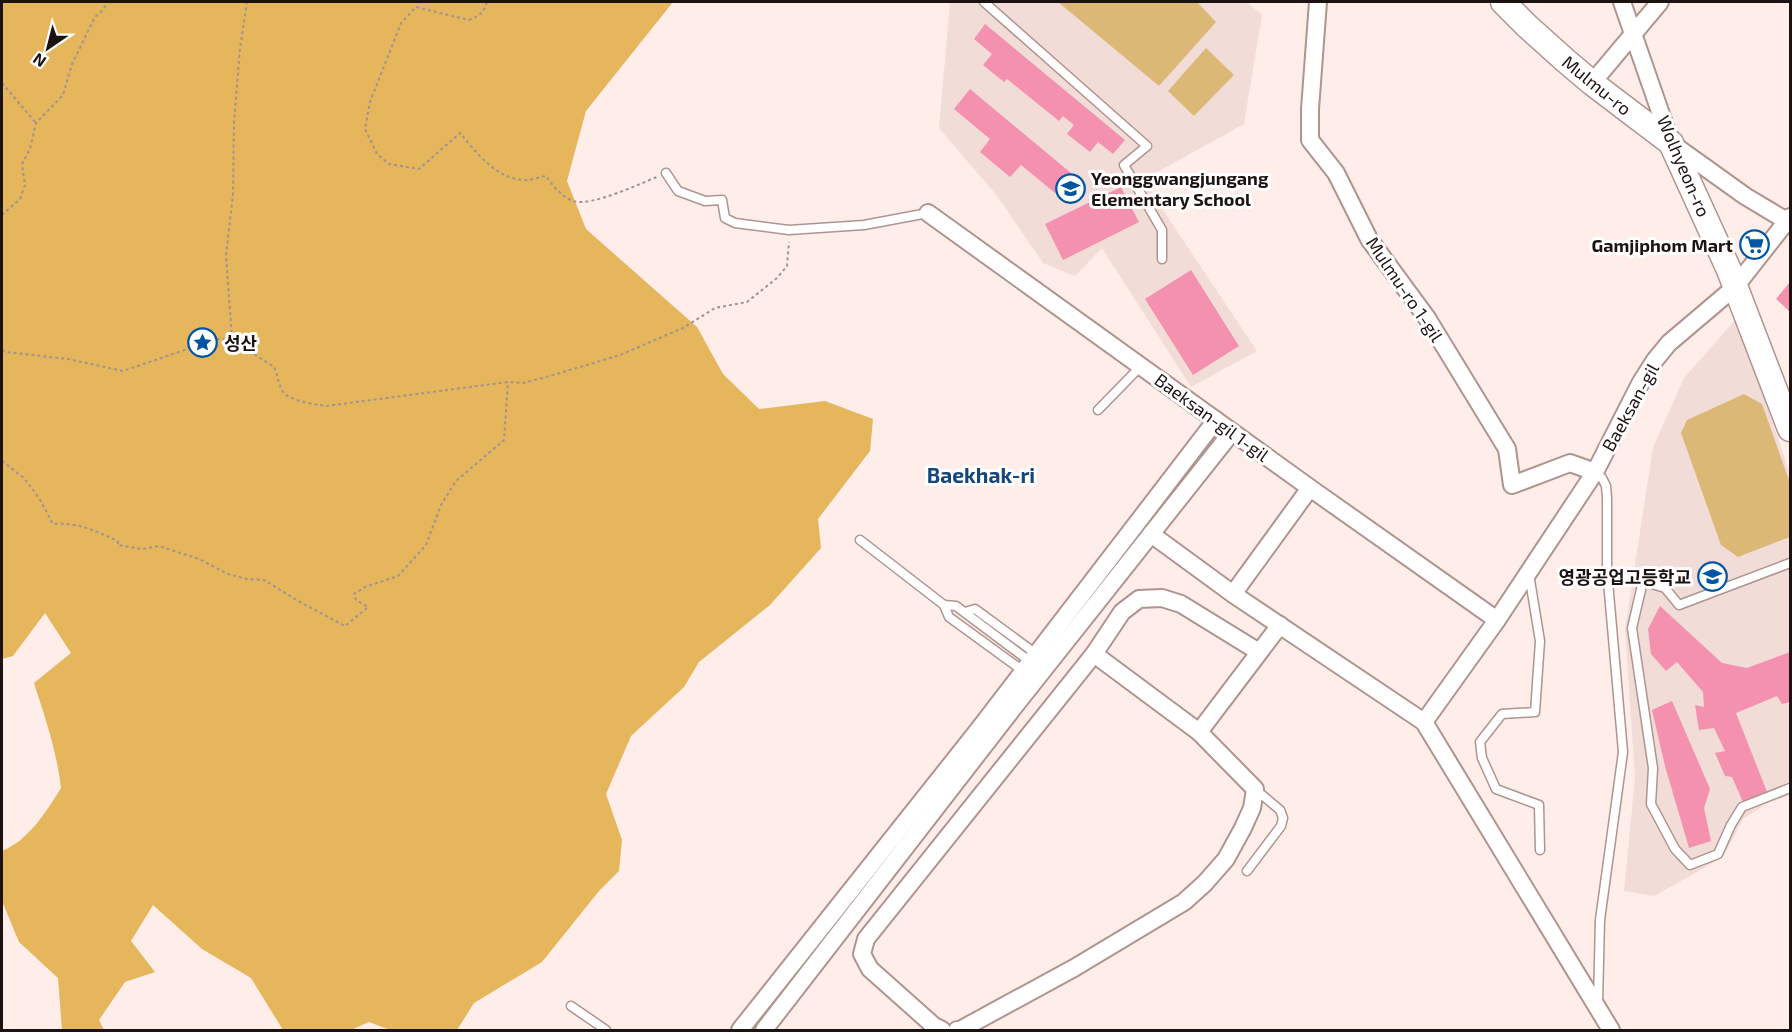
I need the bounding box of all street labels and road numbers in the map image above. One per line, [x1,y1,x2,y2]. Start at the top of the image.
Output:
street label: Mulmu-ro [1558,50,1636,120]
street label: Wolhyeon-ro [1653,112,1715,220]
street label: Mulmu-ro 1-gil [1362,232,1449,346]
street label: Baeksan-gil [1597,359,1664,455]
street label: Baeksan-gil 1-gil [1151,368,1274,466]

